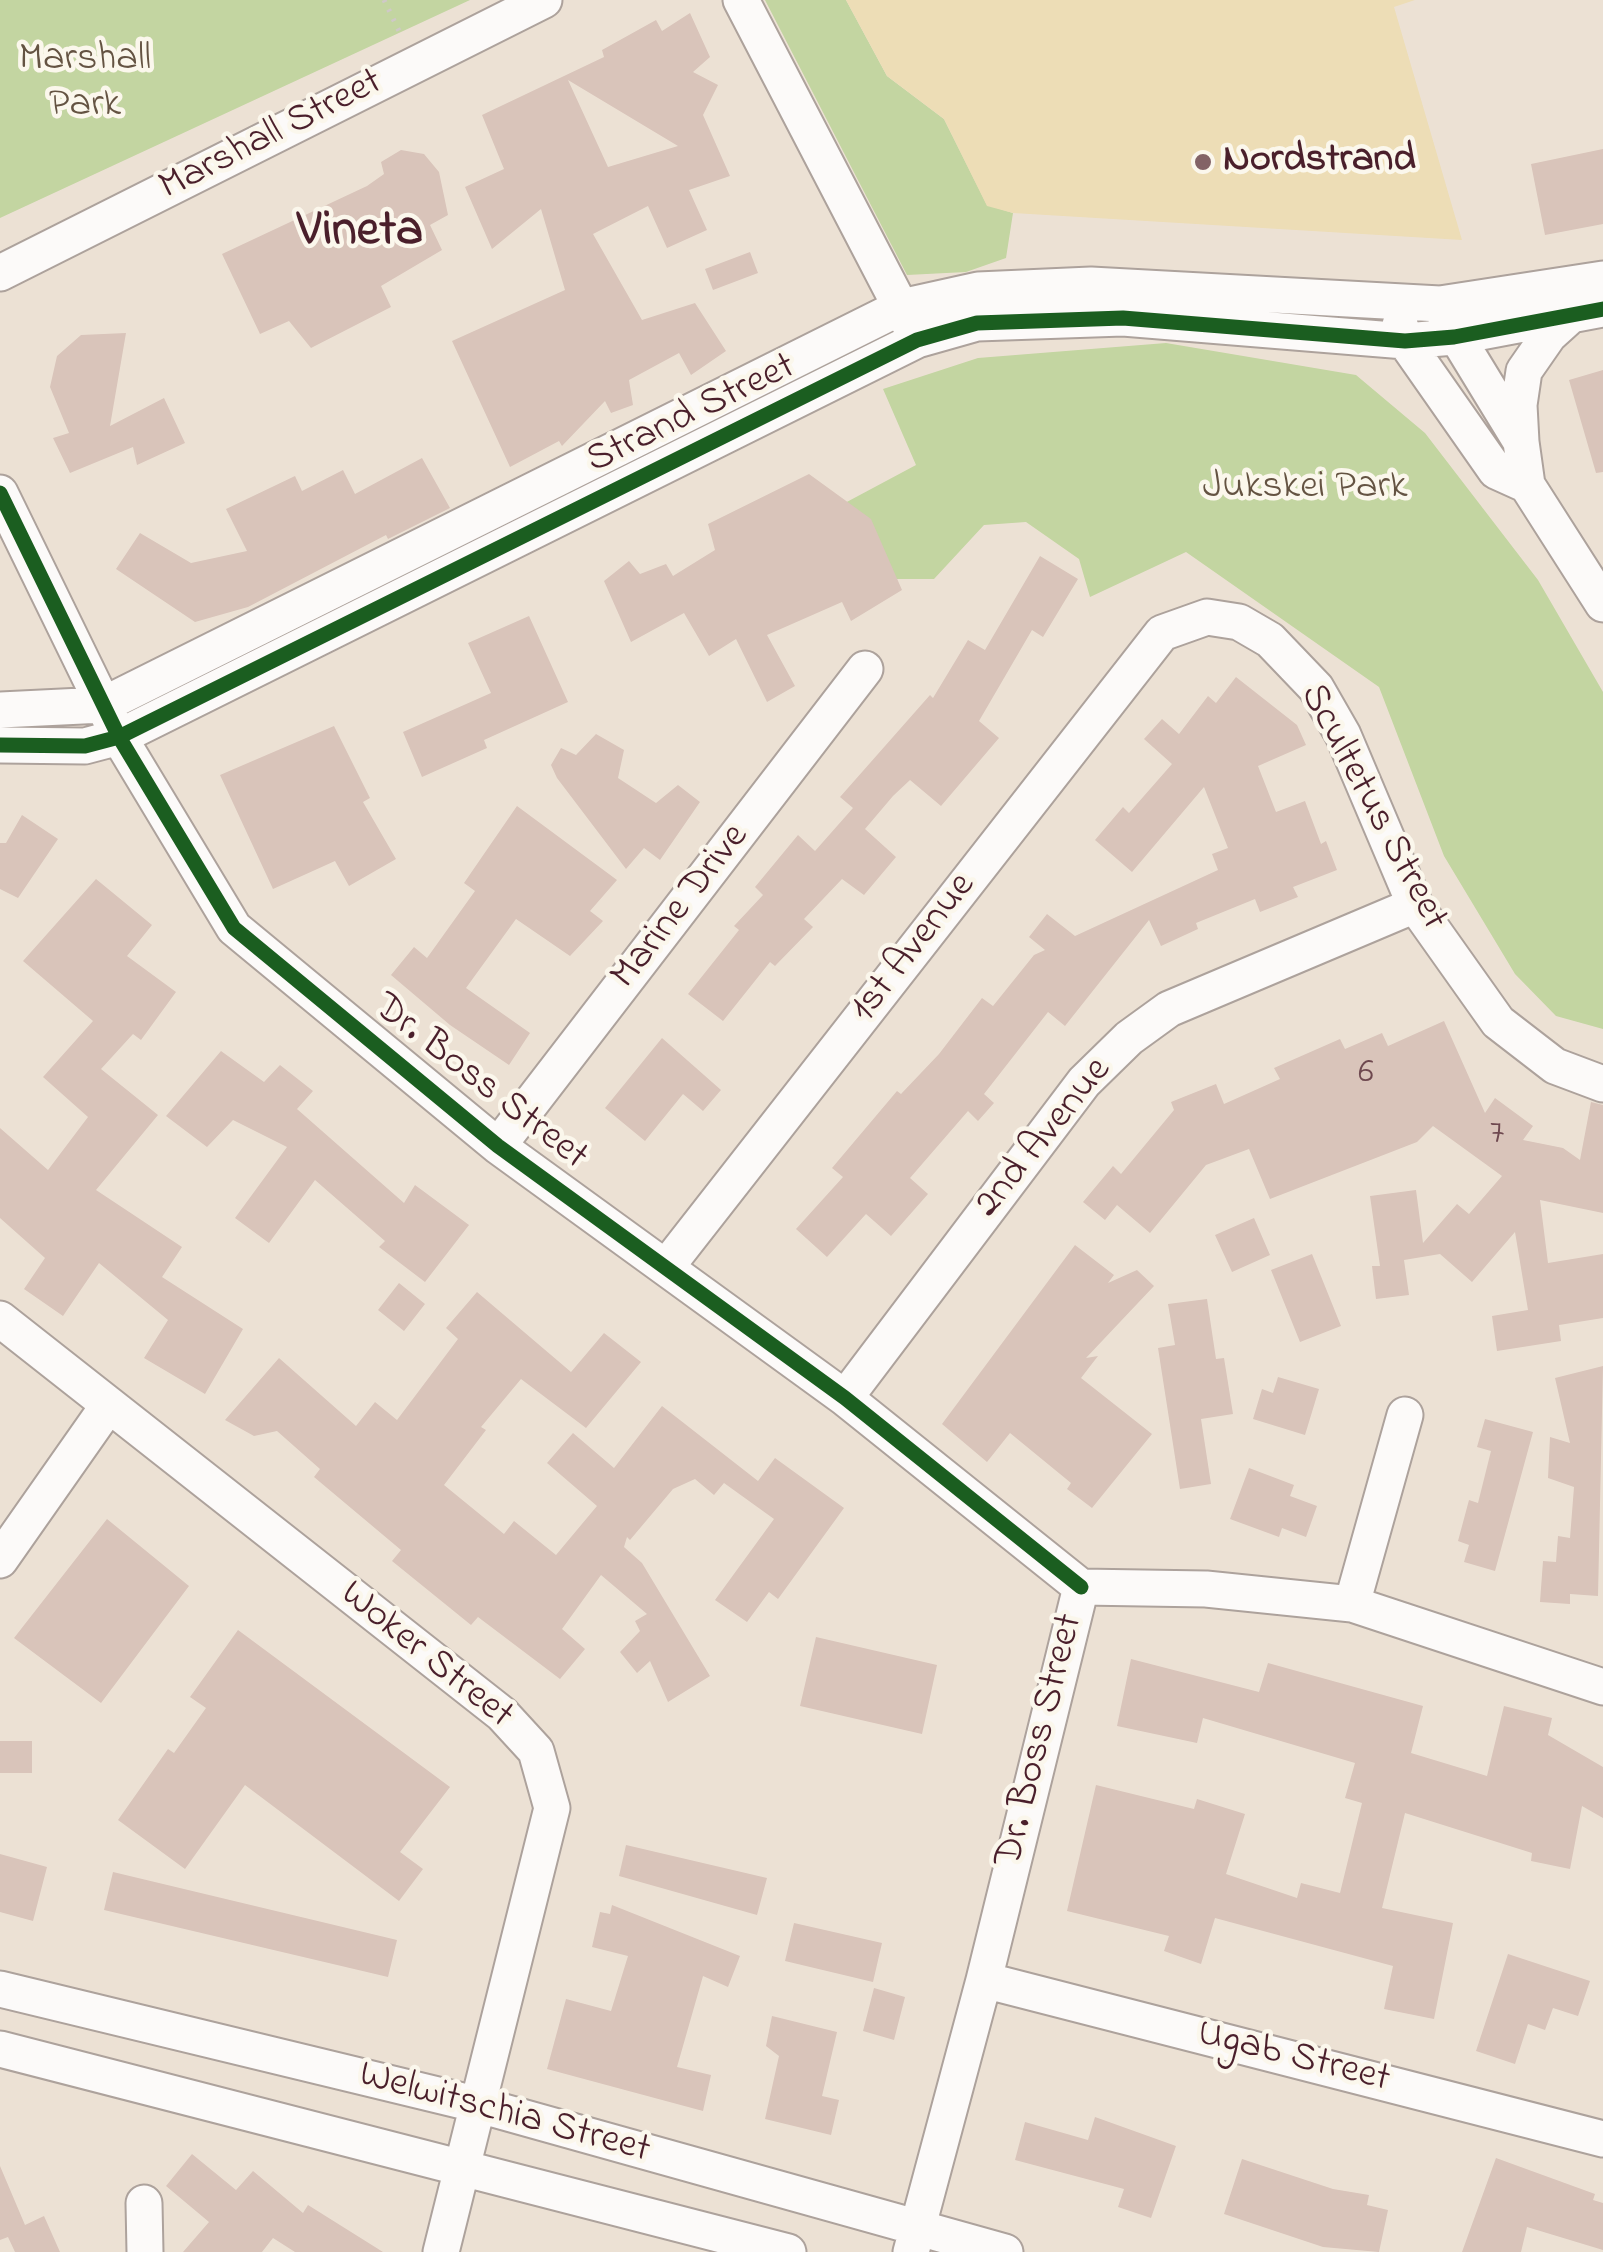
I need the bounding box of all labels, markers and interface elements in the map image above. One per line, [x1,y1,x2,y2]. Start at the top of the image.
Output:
park label: Marshall Park [19,37,151,131]
street label: Marshall Street [153,60,391,214]
place label: Nordstrand [1223,138,1416,186]
marker: Nordstrand [1192,151,1214,173]
district label: Vineta [297,205,423,265]
street label: Strand Street [580,345,804,487]
park label: Jukskei Park [1202,465,1408,513]
street label: Scultetus Street [1286,677,1456,939]
street label: Marine Drive [603,816,761,1000]
street label: 1st Avenue [842,865,988,1033]
street label: Dr. Boss Street [362,985,596,1183]
street label: 2nd Avenue [966,1049,1124,1229]
house number: 6 [1358,1054,1374,1096]
house number: 7 [1490,1115,1504,1157]
street label: Woker Street [329,1573,521,1741]
street label: Dr. Boss Street [987,1609,1097,1873]
street label: Ugab Street [1192,2012,1394,2106]
street label: Welwitschia Street [353,2053,655,2177]

